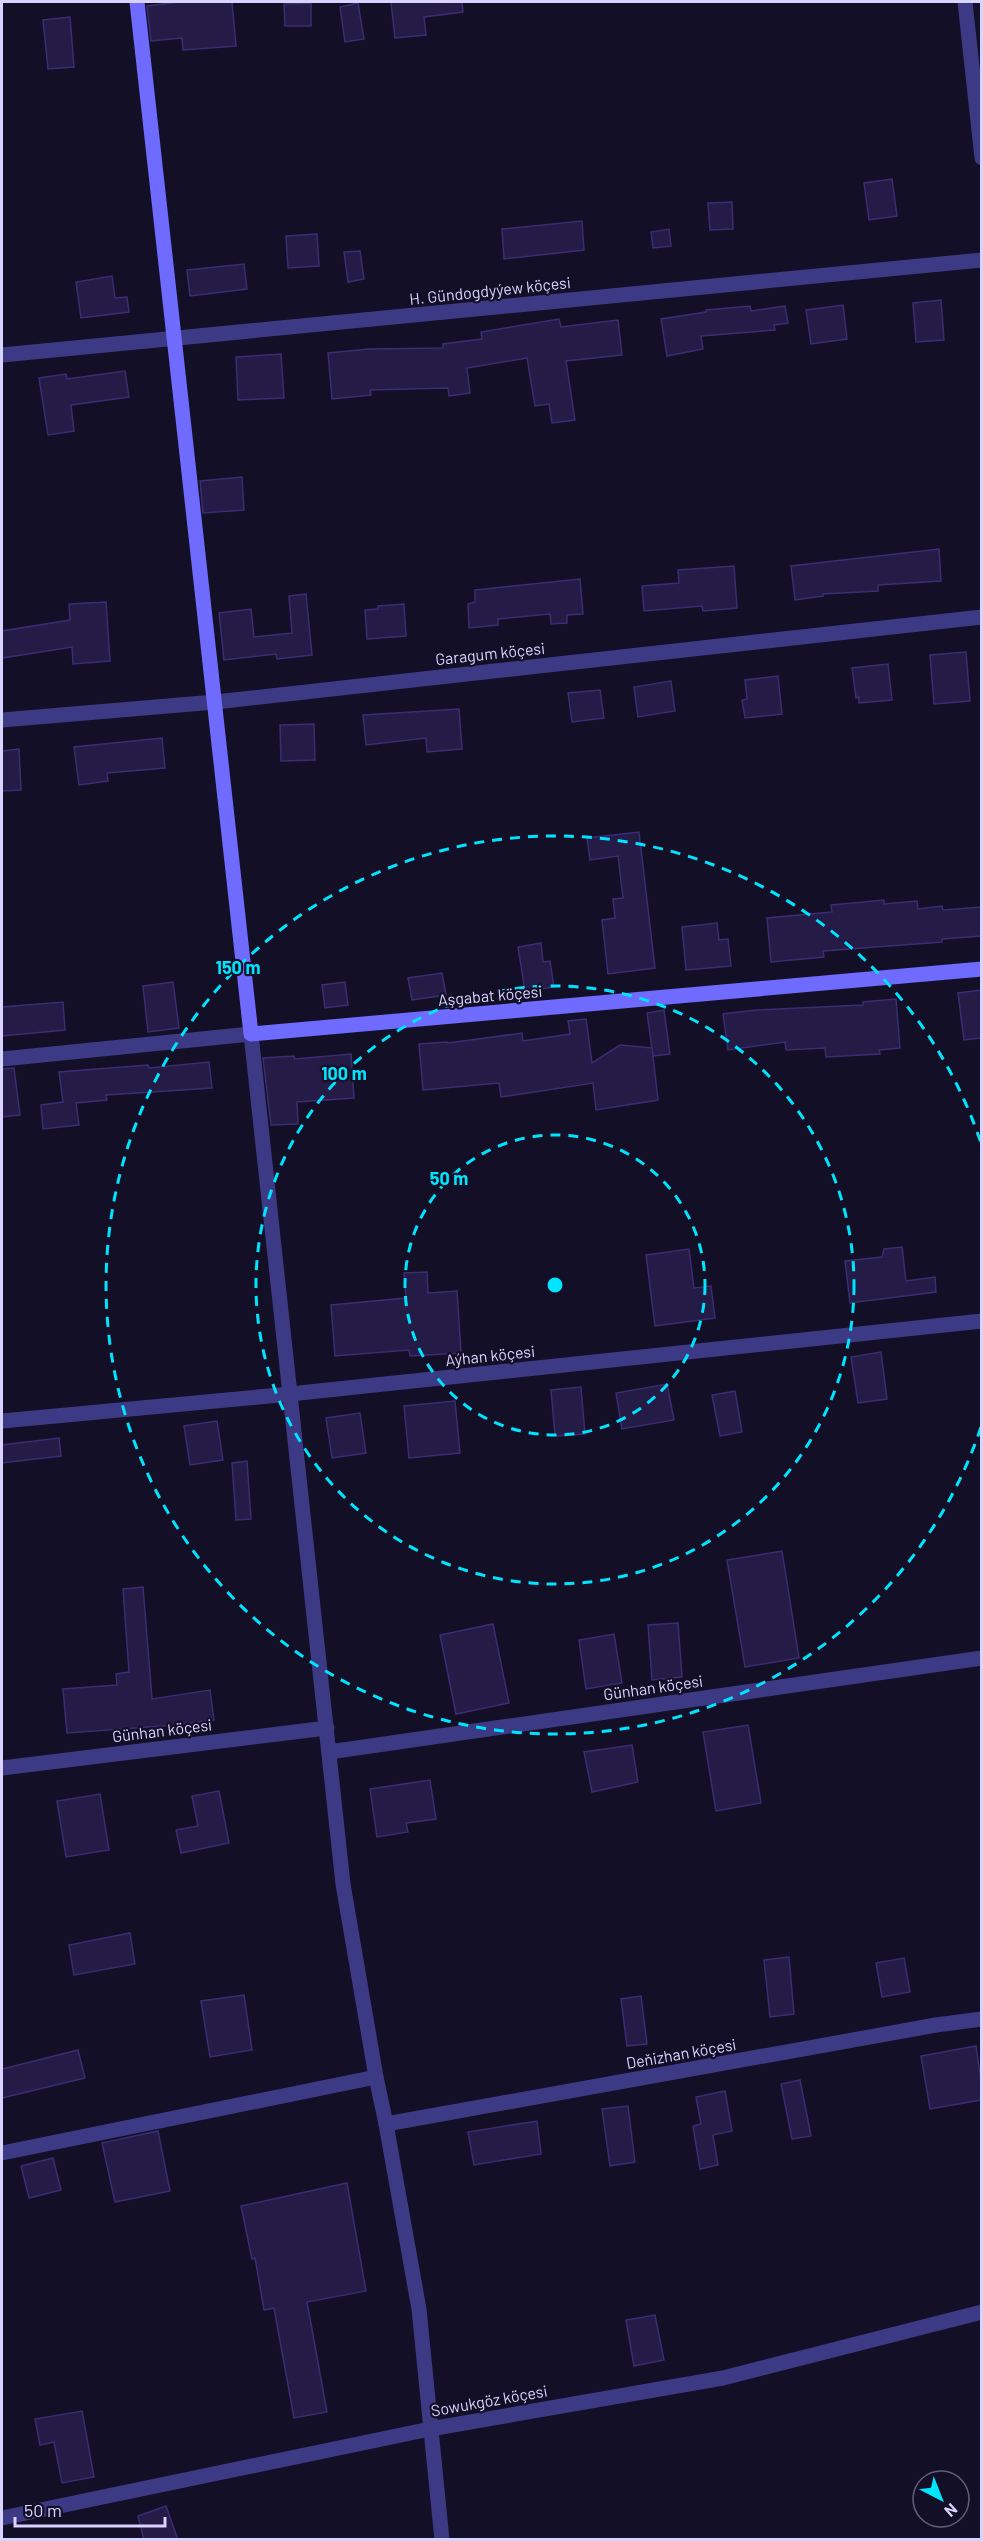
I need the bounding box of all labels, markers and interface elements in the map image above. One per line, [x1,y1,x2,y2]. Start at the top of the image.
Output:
street label: H. Gündogdyýew köçesi [408,272,572,308]
street label: Garagum köçesi [434,638,546,668]
text: 150 m [216,956,260,978]
street label: Aşgabat köçesi [437,981,543,1009]
text: 100 m [321,1062,367,1084]
text: 50 m [430,1167,468,1189]
centre of rings [545,1275,565,1295]
street label: Aýhan köçesi [444,1341,536,1369]
street label: Günhan köçesi [602,1671,704,1703]
street label: Günhan köçesi [111,1714,213,1746]
street label: Deňizhan köçesi [624,2034,738,2072]
street label: Sowukgöz köçesi [429,2380,549,2420]
north arrow [911,2469,971,2529]
scale bar [15,2490,165,2528]
text: 50 m [24,2499,62,2521]
text: N [941,2500,962,2521]

